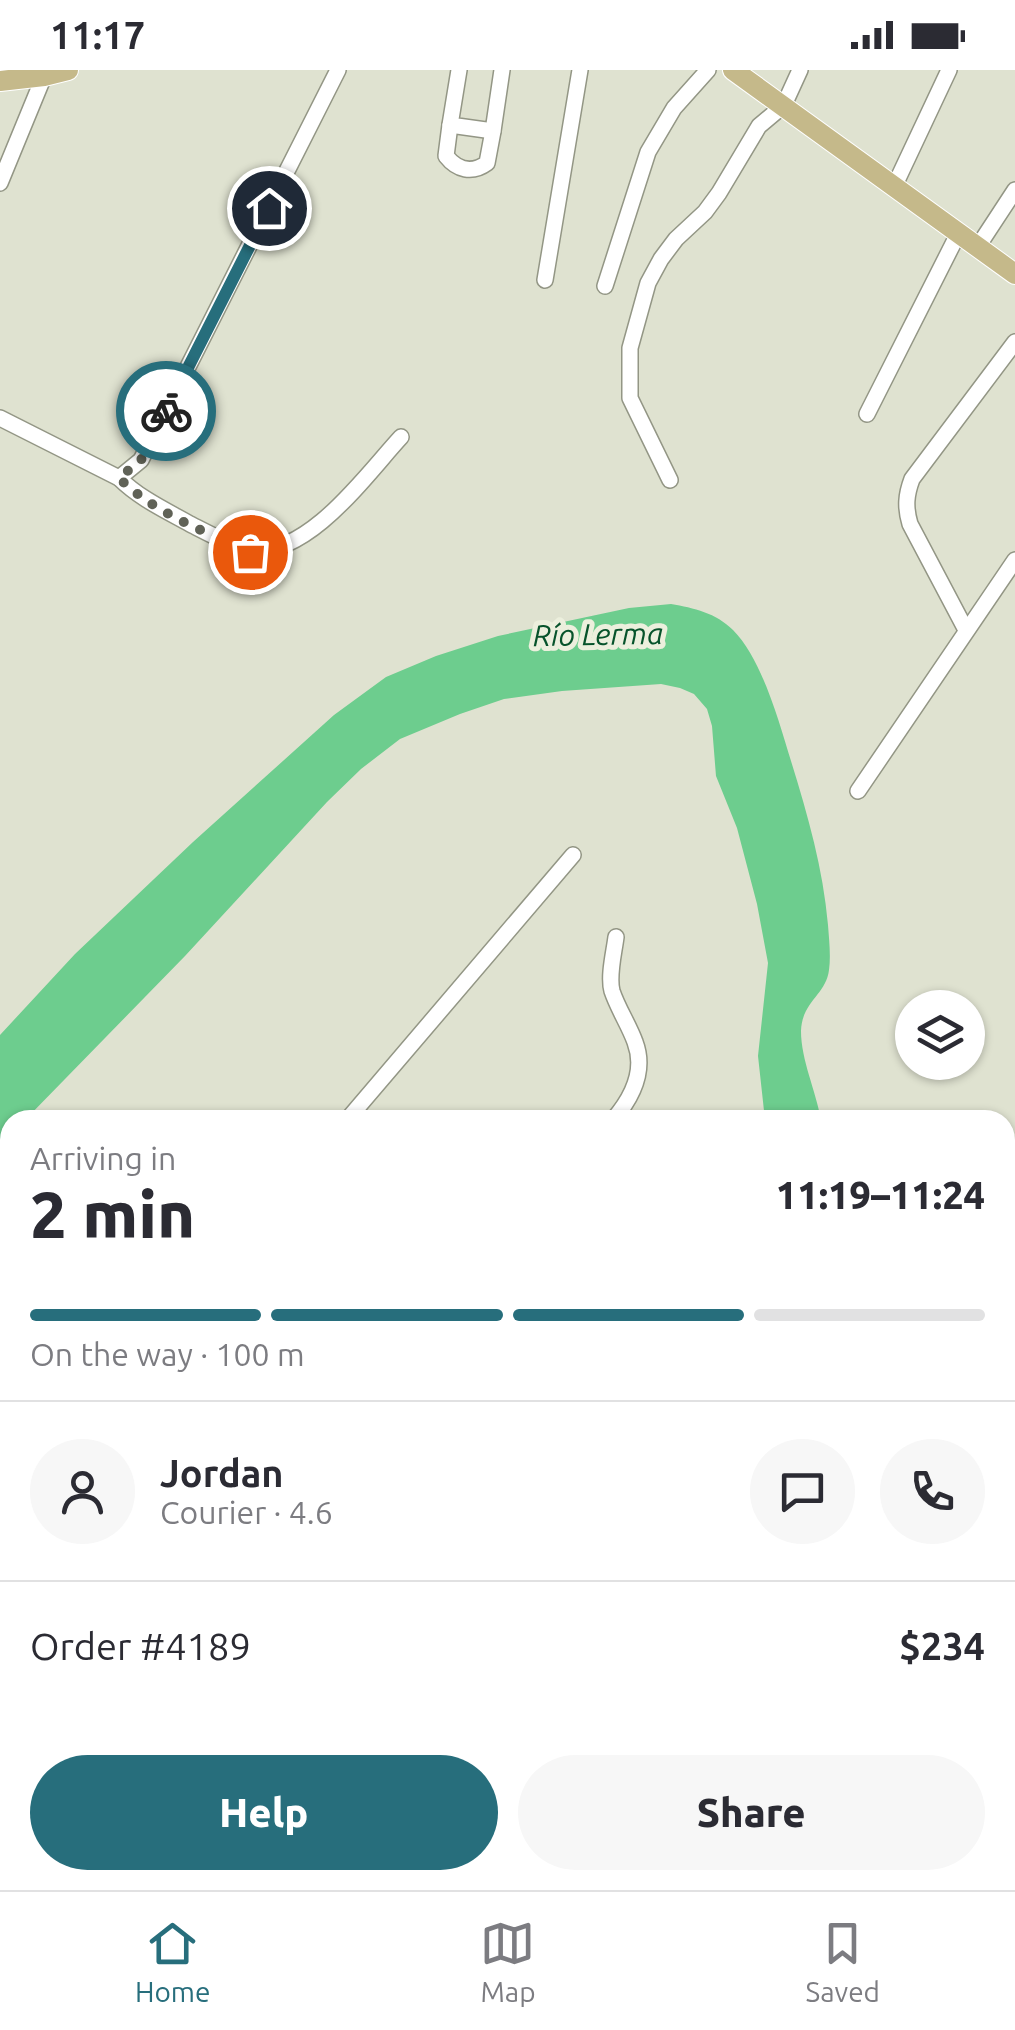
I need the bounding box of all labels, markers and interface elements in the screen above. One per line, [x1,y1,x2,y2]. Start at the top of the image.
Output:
text: 11:17 [50,14,145,56]
pin [227,166,312,251]
icon: home [242,181,297,236]
courier [116,361,216,461]
icon: bike [139,384,194,439]
pin [208,510,293,595]
icon: bag [223,525,278,580]
water label: Río Lerma [533,616,663,652]
map controls [895,990,985,1080]
button: layers [895,990,985,1080]
text: Arriving in [30,1140,176,1176]
text: 11:19–11:24 [776,1174,985,1216]
text: 2 min [30,1177,195,1250]
text: On the way · 100 m [30,1336,305,1372]
button: person [30,1439,135,1544]
button: chat [750,1439,855,1544]
button: phone [880,1439,985,1544]
text: Jordan [160,1452,284,1494]
text: Courier · 4.6 [160,1494,333,1530]
text: Order #4189 [30,1625,251,1667]
text: $234 [899,1625,985,1667]
button: Help [30,1755,498,1870]
button: Share [518,1755,985,1870]
tab: Home [135,1916,211,2007]
tab: Map [480,1916,536,2007]
tab: Saved [805,1916,880,2007]

